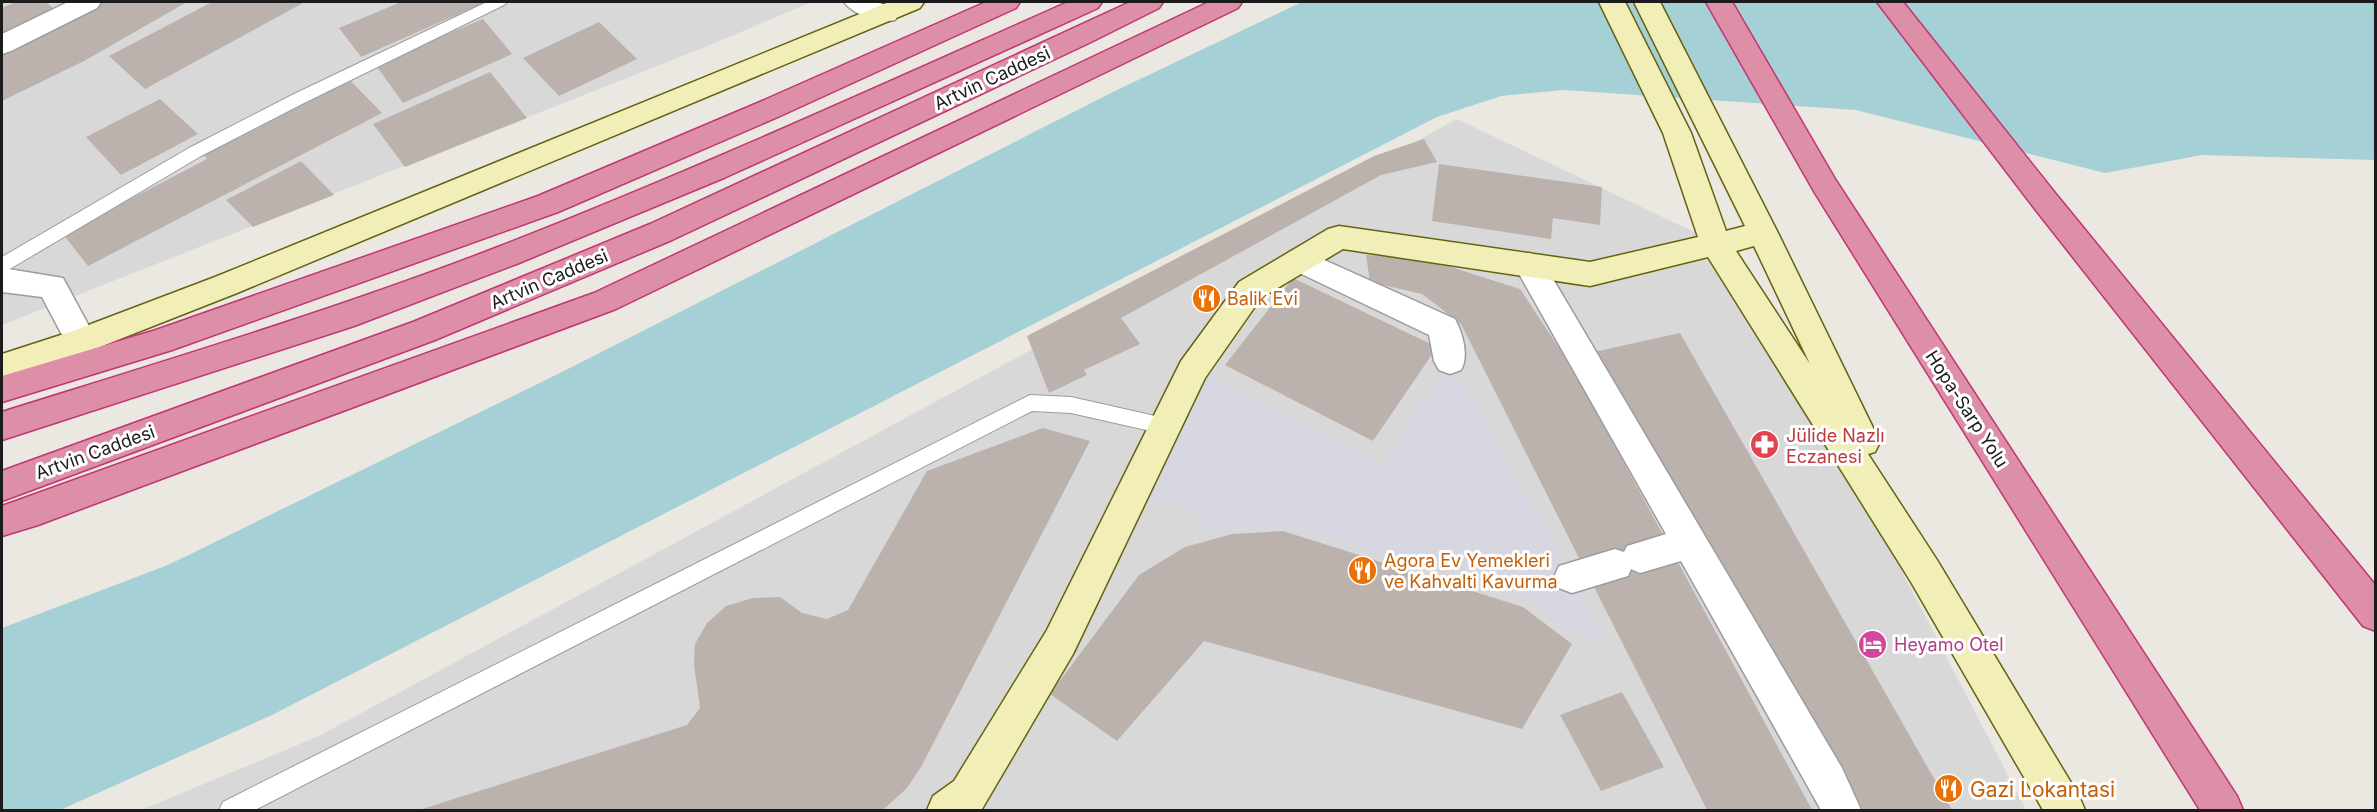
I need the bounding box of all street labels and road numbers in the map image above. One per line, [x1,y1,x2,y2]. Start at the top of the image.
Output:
street label: Artvin Caddesi [931,42,1053,114]
street label: Artvin Caddesi [487,245,611,313]
street label: Hopa-Sarp Yolu [1921,347,2013,471]
street label: Artvin Caddesi [32,421,158,483]

